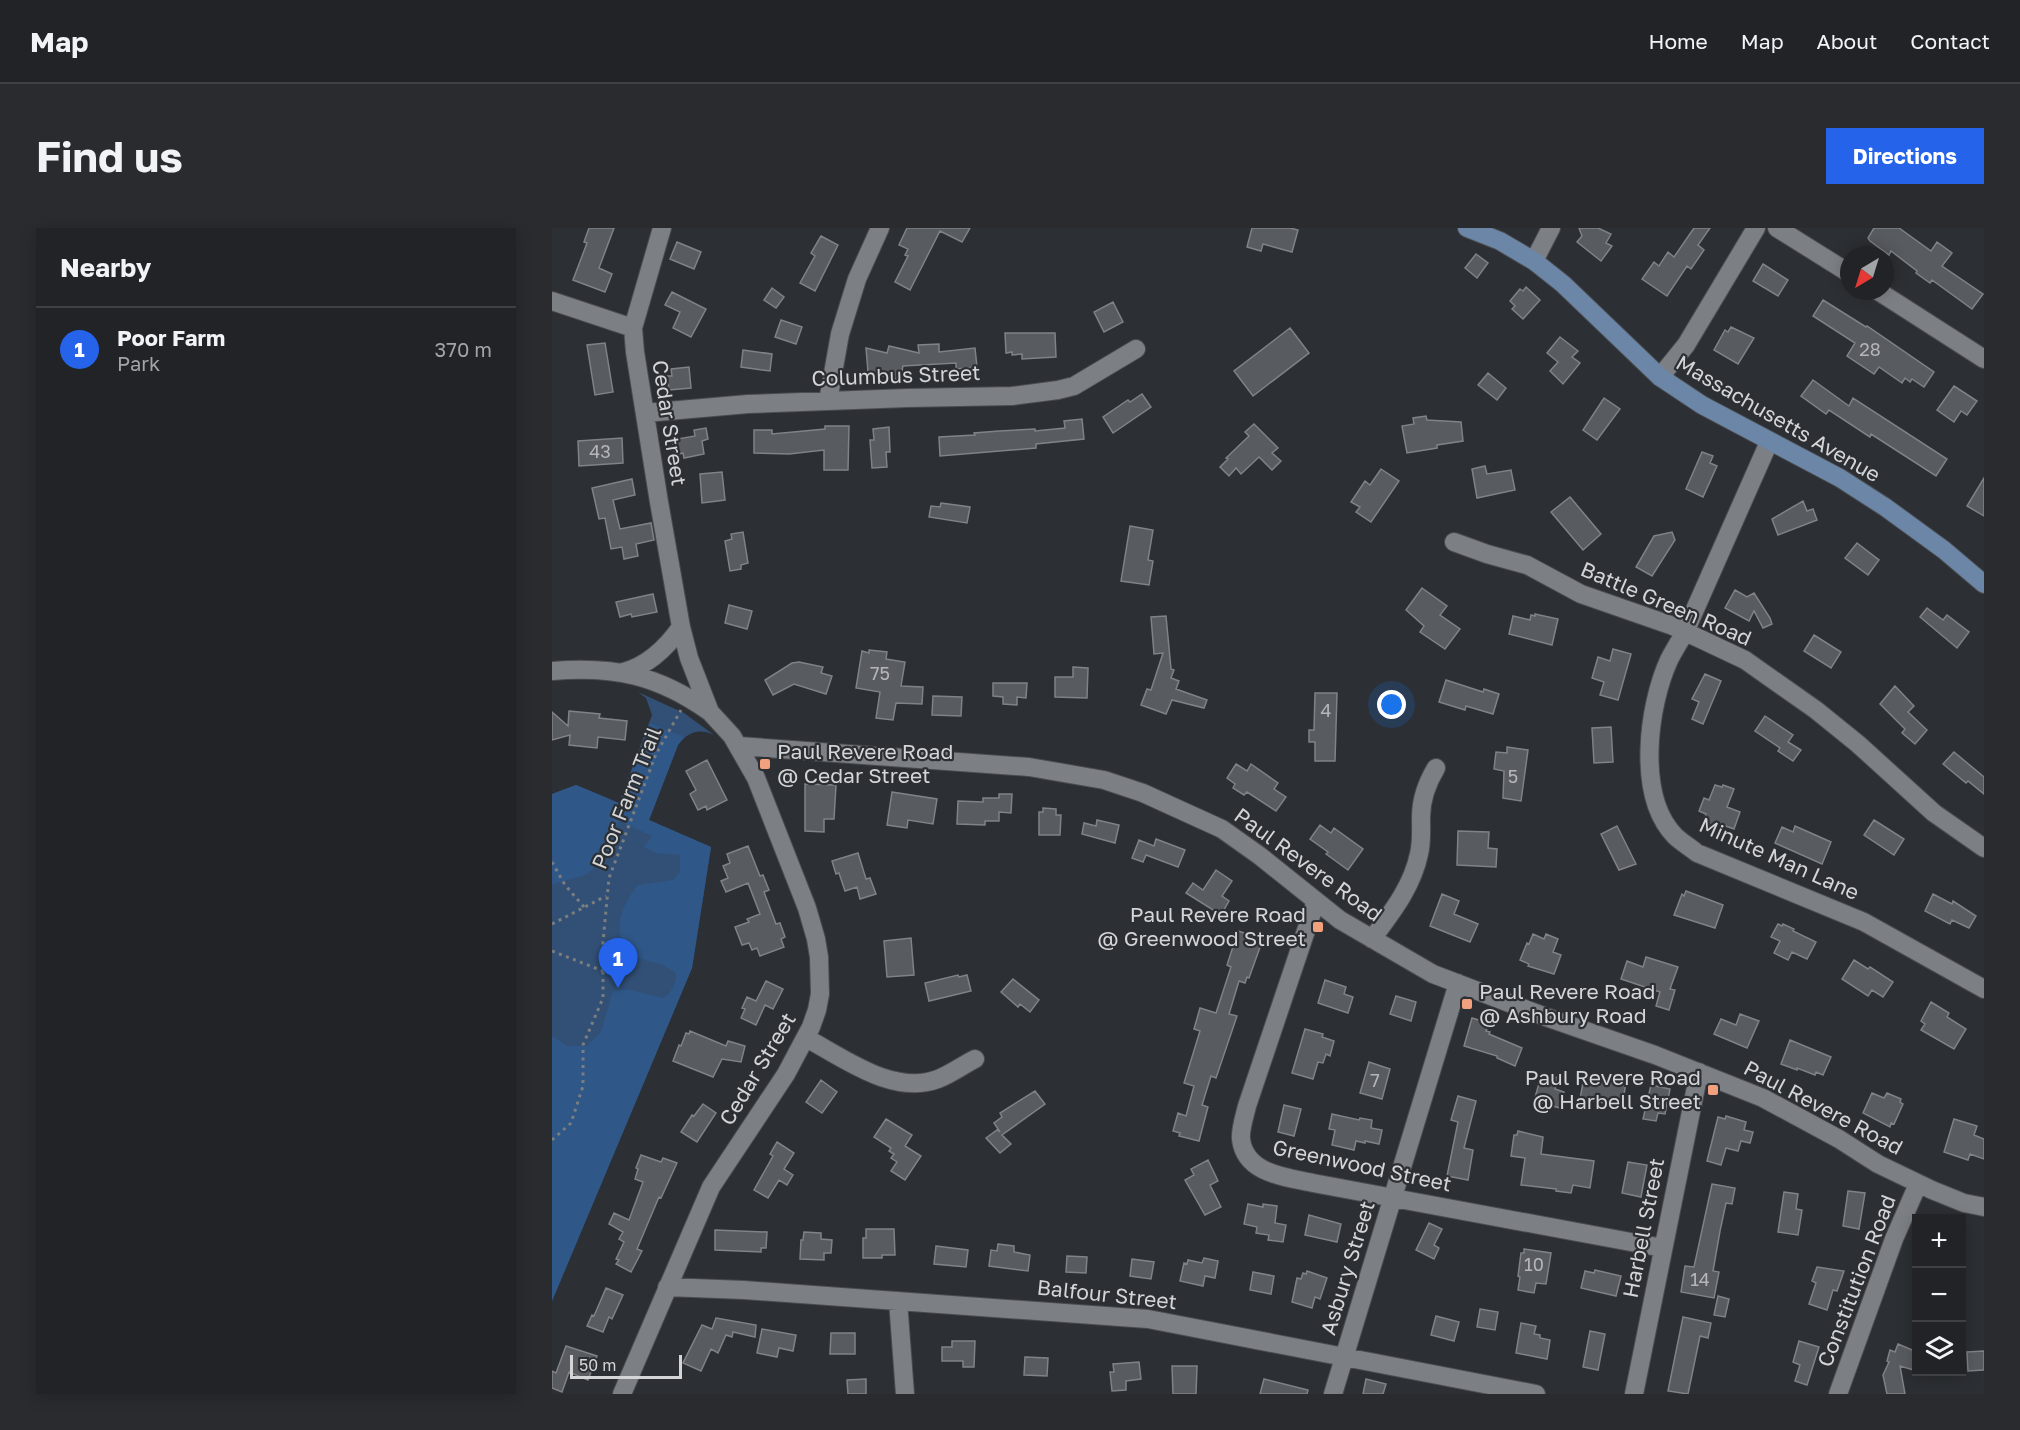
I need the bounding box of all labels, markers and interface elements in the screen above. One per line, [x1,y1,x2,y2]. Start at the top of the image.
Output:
text: Map [30,25,88,58]
text: Home [1648,28,1708,54]
text: Map [1741,28,1784,54]
text: About [1817,28,1877,54]
text: Contact [1910,28,1990,54]
button: Directions [1826,128,1984,184]
text: Find us [36,131,183,181]
north arrow [1840,246,1894,300]
text: Nearby [60,252,151,283]
text: Poor Farm [117,324,225,351]
text: 1 [74,337,85,361]
text: 370 m [435,337,492,361]
house number: 28 [1859,338,1881,360]
street label: Massachusetts Avenue [1672,349,1885,487]
text: Park [117,351,160,375]
street label: Cedar Street [647,358,693,488]
street label: Columbus Street [811,359,981,391]
house number: 43 [589,440,611,462]
street label: Battle Green Road [1577,555,1756,651]
house number: 75 [870,662,890,684]
your location [1377,690,1406,719]
house number: 4 [1321,699,1332,721]
street label: Poor Farm Trail [586,723,666,873]
place label: Paul Revere Road @ Cedar Street [777,738,953,788]
marker: Paul Revere Road @ Cedar Street [758,757,772,771]
house number: 5 [1508,765,1518,787]
street label: Paul Revere Road [1230,802,1388,927]
street label: Minute Man Lane [1695,811,1863,905]
place label: Paul Revere Road @ Greenwood Street [1097,901,1306,951]
marker: Paul Revere Road @ Greenwood Street [1311,920,1325,934]
pin: 1 [598,938,638,988]
place label: Paul Revere Road @ Ashbury Road [1479,978,1655,1028]
marker: Paul Revere Road @ Ashbury Road [1460,997,1474,1011]
street label: Cedar Street [713,1007,801,1130]
street label: Paul Revere Road [1740,1054,1907,1160]
place label: Paul Revere Road @ Harbell Street [1525,1064,1701,1114]
house number: 7 [1370,1069,1380,1091]
marker: Paul Revere Road @ Harbell Street [1706,1083,1720,1097]
street label: Greenwood Street [1270,1133,1454,1197]
street label: Harbell Street [1617,1156,1669,1300]
street label: Constitution Road [1811,1191,1901,1370]
street label: Asbury Street [1314,1198,1380,1338]
map controls [1912,1214,1966,1376]
button: + [1912,1214,1966,1268]
house number: 10 [1524,1253,1544,1275]
house number: 14 [1690,1268,1710,1290]
button: − [1912,1268,1966,1322]
street label: Balfour Street [1036,1274,1178,1314]
button: layers [1912,1322,1966,1376]
scale bar [570,1352,682,1380]
text: 50 m [579,1355,616,1375]

